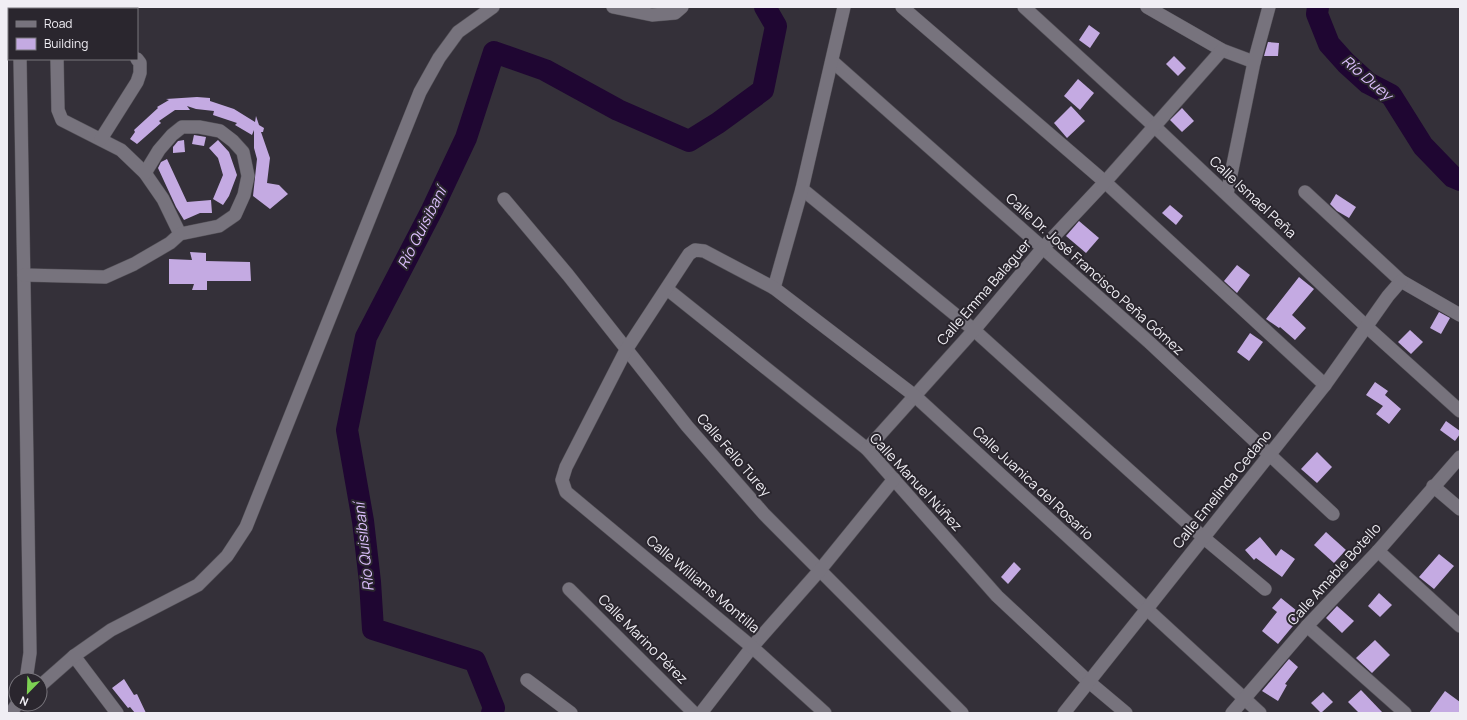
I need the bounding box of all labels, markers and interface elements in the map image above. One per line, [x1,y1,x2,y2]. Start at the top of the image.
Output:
legend [8,8,138,60]
text: Road [44,15,72,32]
text: Building [44,35,88,52]
water label: Río Duey [1337,50,1399,106]
street label: Calle Ismael Peña [1206,151,1301,242]
water label: Río Quisibaní [392,180,453,272]
street label: Calle Dr. José Francisco Peña Gómez [1002,188,1189,359]
street label: Calle Emma Balaguer [932,235,1035,349]
street label: Calle Fello Turey [693,409,776,501]
street label: Calle Juanica del Rosario [969,421,1098,544]
street label: Calle Emelinda Cedano [1168,425,1276,552]
street label: Calle Manuel Núñez [866,429,967,535]
water label: Río Quisibaní [348,498,379,592]
street label: Calle Amable Botello [1283,518,1385,629]
street label: Calle Williams Montilla [643,531,764,637]
street label: Calle Marino Pérez [594,590,692,688]
north arrow [8,672,48,712]
text: N [17,693,30,710]

